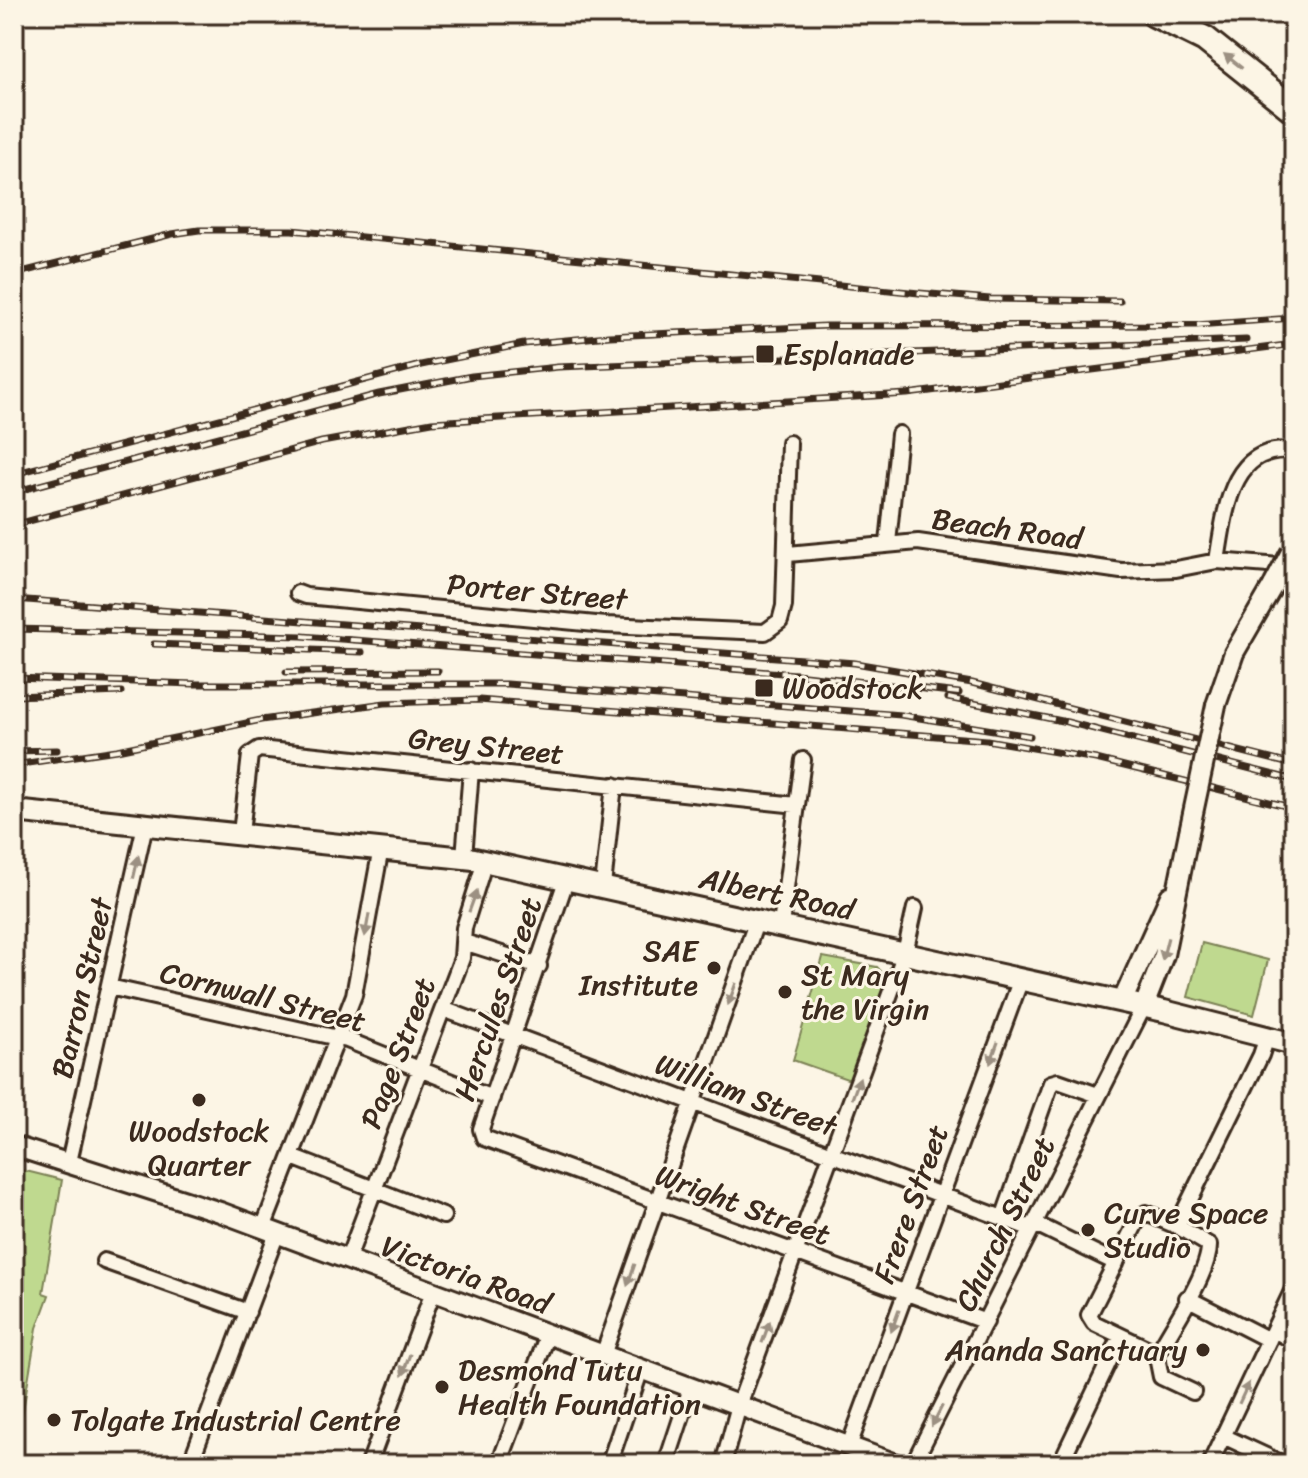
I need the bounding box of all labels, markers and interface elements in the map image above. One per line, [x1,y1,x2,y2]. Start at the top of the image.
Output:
one-way arrow [1223,53,1243,70]
place label: Esplanade [783,327,914,381]
marker: Esplanade [754,343,776,365]
street label: Beach Road [928,492,1088,567]
street label: Porter Street [445,557,631,627]
place label: Woodstock [782,661,923,715]
marker: Woodstock [753,677,775,699]
street label: Grey Street [406,711,566,781]
street label: Albert Road [694,851,862,937]
one-way arrow [130,855,143,880]
one-way arrow [468,889,480,913]
street label: Barron Street [35,890,129,1084]
street label: Hercules Street [438,890,558,1108]
one-way arrow [360,913,373,938]
place label: SAE Institute [578,924,700,1012]
one-way arrow [1159,937,1171,962]
street label: Cornwall Street [154,945,372,1049]
place label: St Mary the Virgin [801,948,929,1036]
marker: SAE Institute [705,959,723,977]
street label: Page Street [344,969,452,1137]
one-way arrow [725,982,738,1006]
marker: St Mary the Virgin [776,983,794,1001]
street label: William Street [648,1037,846,1153]
one-way arrow [987,1041,1000,1065]
one-way arrow [850,1076,862,1100]
marker: Woodstock Quarter [190,1091,208,1109]
place label: Woodstock Quarter [128,1104,270,1192]
street label: Frere Street [857,1117,965,1291]
street label: Church Street [939,1127,1071,1321]
street label: Wright Street [647,1148,839,1262]
place label: Curve Space Studio [1104,1186,1268,1274]
street label: Victoria Road [374,1219,561,1331]
marker: Curve Space Studio [1079,1221,1097,1239]
one-way arrow [624,1263,637,1287]
one-way arrow [889,1309,901,1333]
one-way arrow [760,1320,773,1344]
place label: Ananda Sanctuary [944,1323,1187,1377]
marker: Ananda Sanctuary [1194,1341,1212,1359]
place label: Desmond Tutu Health Foundation [458,1343,701,1431]
one-way arrow [399,1353,412,1377]
marker: Desmond Tutu Health Foundation [433,1378,451,1396]
one-way arrow [1237,1382,1251,1405]
place label: Tolgate Industrial Centre [70,1393,401,1447]
one-way arrow [931,1405,944,1428]
marker: Tolgate Industrial Centre [45,1411,63,1429]

